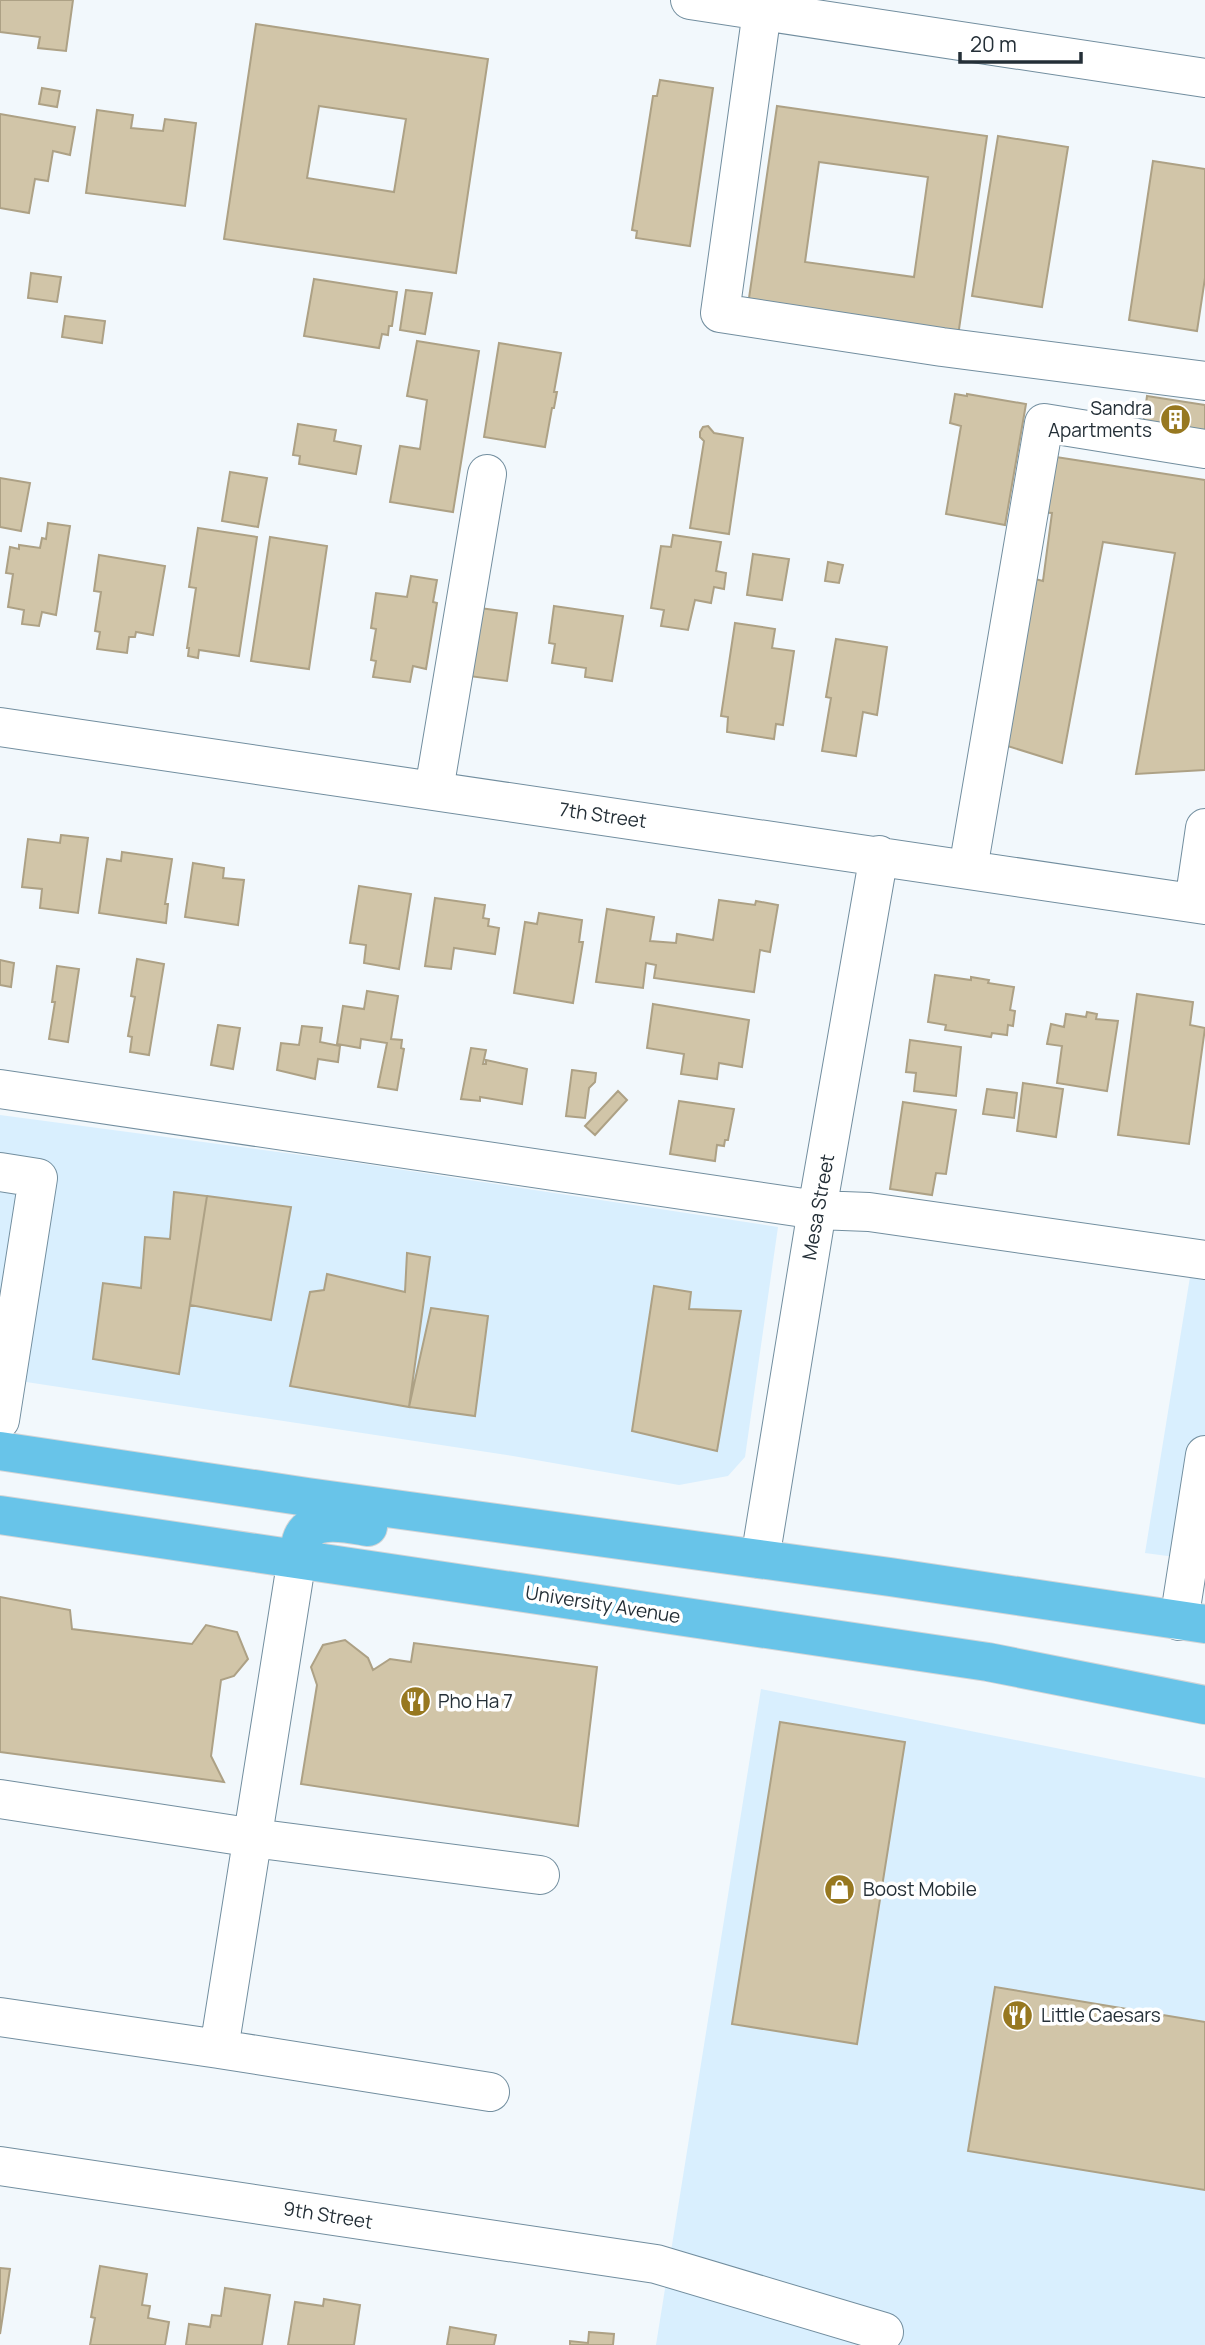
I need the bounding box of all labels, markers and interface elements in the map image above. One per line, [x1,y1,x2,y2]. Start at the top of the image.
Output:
scale bar [960,21,1081,65]
text: 20 m [970,30,1017,58]
place label: Sandra Apartments [1048,395,1152,443]
building icon: Sandra Apartments [1158,402,1192,436]
street label: 7th Street [558,796,648,834]
street label: Mesa Street [796,1152,840,1262]
street label: University Avenue [524,1579,682,1629]
restaurant icon: Pho Ha 7 [398,1684,432,1718]
place label: Pho Ha 7 [438,1688,513,1714]
shop icon: Boost Mobile [823,1872,857,1906]
place label: Boost Mobile [863,1876,977,1902]
restaurant icon: Little Caesars [1001,1998,1035,2032]
place label: Little Caesars [1041,2002,1161,2028]
street label: 9th Street [281,2195,375,2235]

